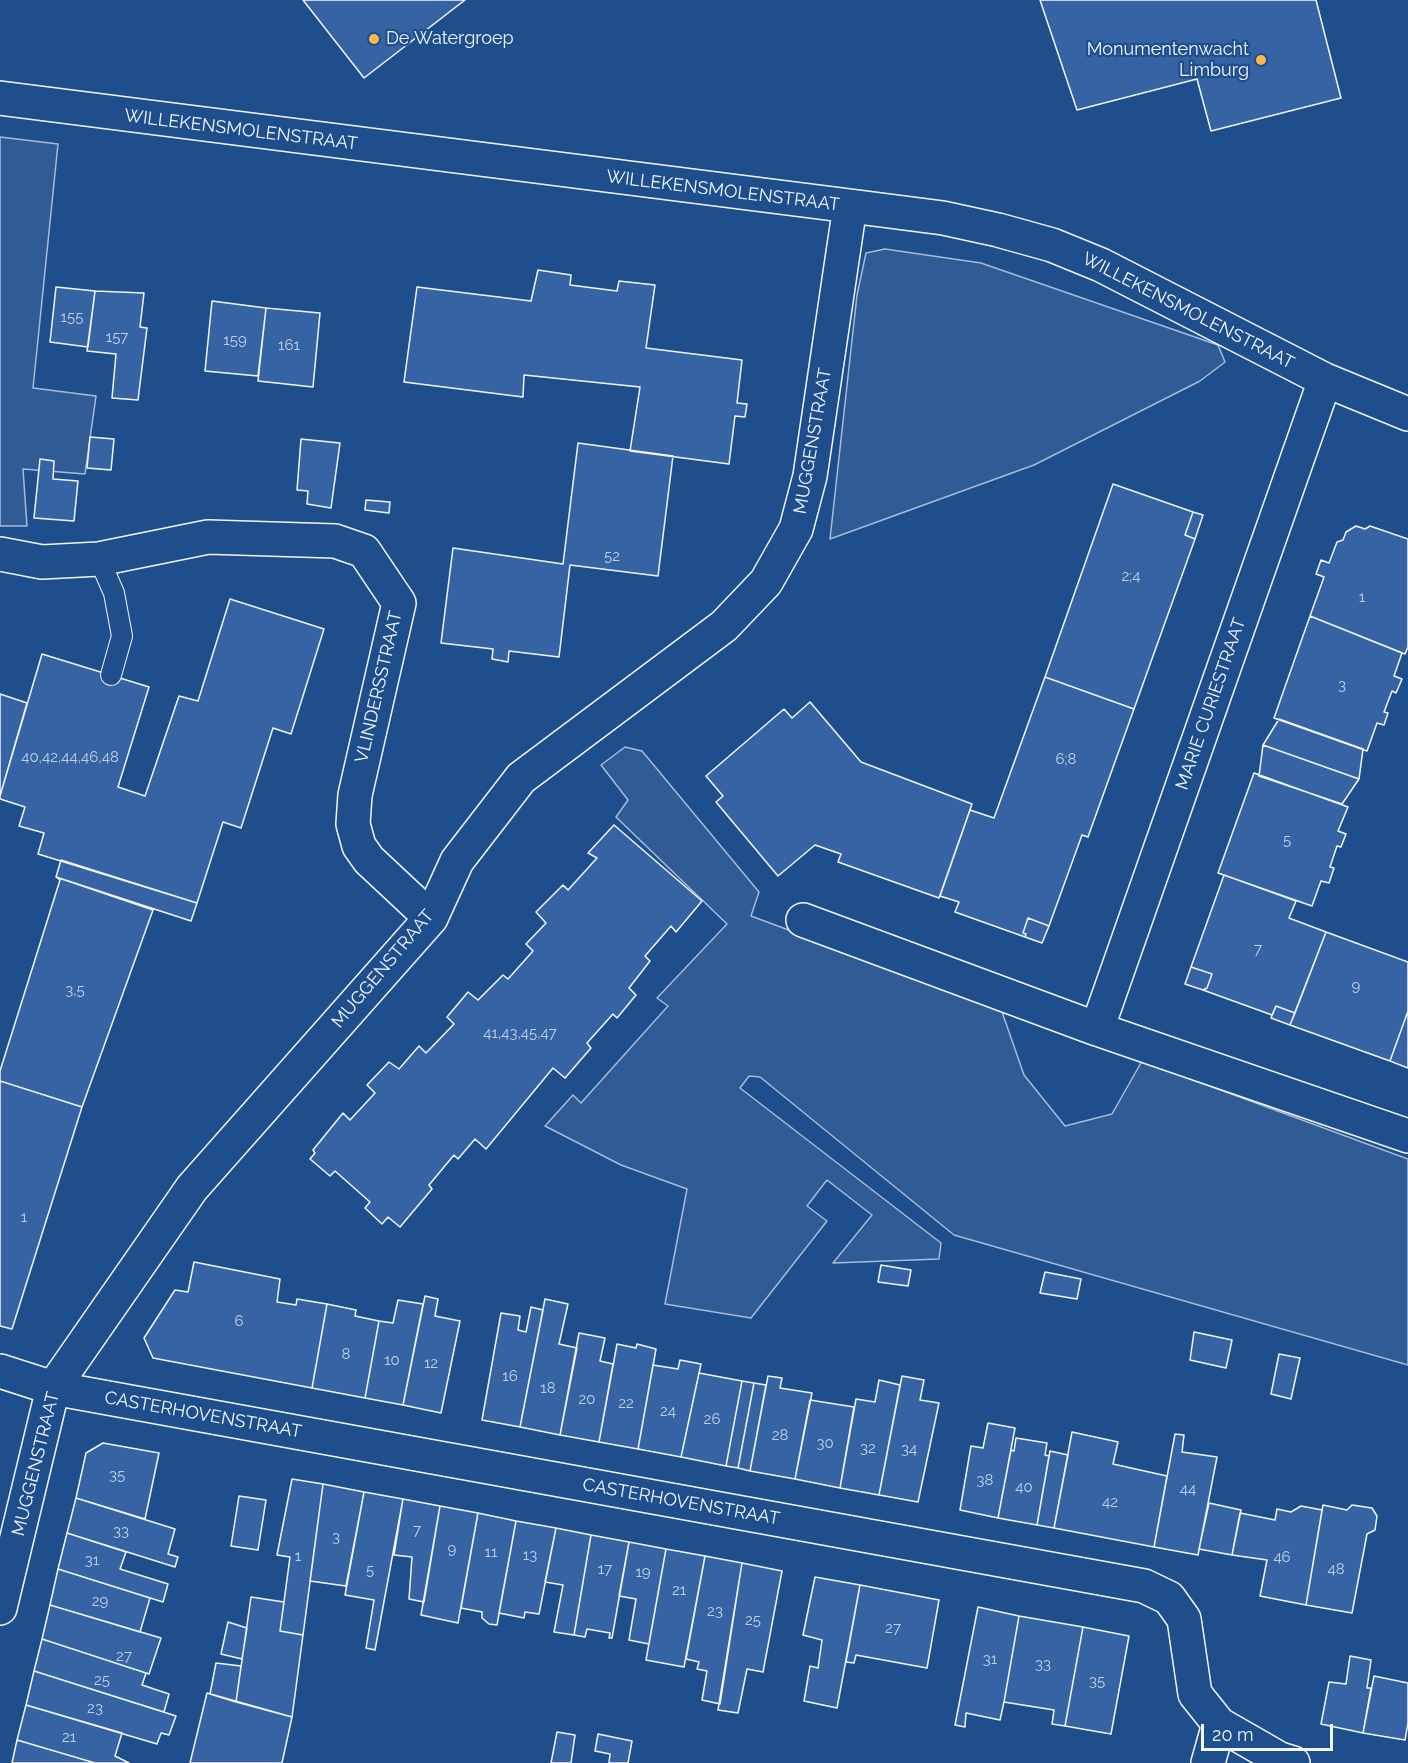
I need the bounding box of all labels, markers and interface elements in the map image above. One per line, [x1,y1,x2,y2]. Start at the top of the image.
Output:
place label: De Watergroep [386,28,514,50]
marker: De Watergroep [367,32,381,46]
place label: Monumentenwacht Limburg [1087,39,1249,82]
marker: Monumentenwacht Limburg [1254,53,1268,67]
street label: WILLEKENSMOLENSTRAAT [123,105,359,155]
street label: WILLEKENSMOLENSTRAAT [605,166,841,216]
street label: WILLEKENSMOLENSTRAAT [1078,248,1298,374]
house number: 155 [61,308,83,326]
house number: 157 [106,328,128,346]
house number: 159 [223,331,247,349]
house number: 161 [278,336,300,354]
street label: MUGGENSTRAAT [790,366,836,516]
house number: 52 [604,547,620,565]
house number: 2;4 [1121,567,1141,585]
house number: 1 [1359,588,1365,606]
street label: VLINDERSSTRAAT [351,609,407,765]
street label: MARIE CURIESTRAAT [1171,615,1251,793]
house number: 3 [1338,676,1346,694]
house number: 40,42,44,46,48 [21,748,119,766]
house number: 6;8 [1055,750,1077,768]
house number: 5 [1283,831,1291,849]
street label: MUGGENSTRAAT [327,905,439,1033]
house number: 7 [1254,940,1262,958]
house number: 9 [1352,977,1360,995]
house number: 3,5 [65,981,85,999]
house number: 41,43,45,47 [483,1024,557,1042]
house number: 1 [21,1208,27,1226]
house number: 6 [234,1312,244,1330]
house number: 8 [342,1345,350,1363]
house number: 10 [384,1351,400,1369]
house number: 12 [424,1354,438,1372]
house number: 16 [502,1367,518,1385]
house number: 18 [540,1379,556,1397]
street label: CASTERHOVENSTRAAT [103,1387,303,1443]
street label: MUGGENSTRAAT [8,1390,64,1538]
house number: 20 [579,1390,595,1408]
house number: 22 [618,1394,634,1412]
house number: 24 [660,1402,676,1420]
house number: 26 [704,1410,720,1428]
house number: 28 [772,1426,788,1444]
house number: 30 [816,1434,834,1452]
house number: 32 [860,1439,876,1457]
house number: 34 [901,1440,917,1458]
house number: 35 [109,1466,125,1484]
house number: 38 [977,1471,993,1489]
street label: CASTERHOVENSTRAAT [581,1474,781,1530]
house number: 40 [1015,1478,1033,1496]
house number: 44 [1180,1480,1196,1498]
house number: 42 [1102,1493,1118,1511]
house number: 7 [413,1521,421,1539]
house number: 33 [113,1522,129,1540]
house number: 3 [332,1528,340,1546]
house number: 9 [448,1540,456,1558]
house number: 11 [485,1543,497,1561]
house number: 13 [523,1546,537,1564]
house number: 1 [295,1547,301,1565]
house number: 46 [1273,1548,1291,1566]
house number: 31 [85,1551,99,1569]
house number: 17 [598,1560,612,1578]
house number: 48 [1327,1560,1345,1578]
house number: 5 [366,1561,374,1579]
house number: 19 [635,1563,651,1581]
house number: 21 [672,1581,686,1599]
house number: 29 [92,1592,108,1610]
house number: 23 [707,1602,723,1620]
house number: 25 [745,1611,761,1629]
house number: 27 [885,1619,901,1637]
house number: 27 [116,1647,132,1665]
house number: 31 [983,1650,997,1668]
house number: 33 [1035,1655,1051,1673]
house number: 25 [94,1671,110,1689]
house number: 35 [1089,1672,1105,1690]
house number: 23 [87,1699,103,1717]
scale bar [1204,1712,1336,1750]
text: 20 m [1212,1724,1254,1745]
house number: 21 [62,1728,76,1746]

